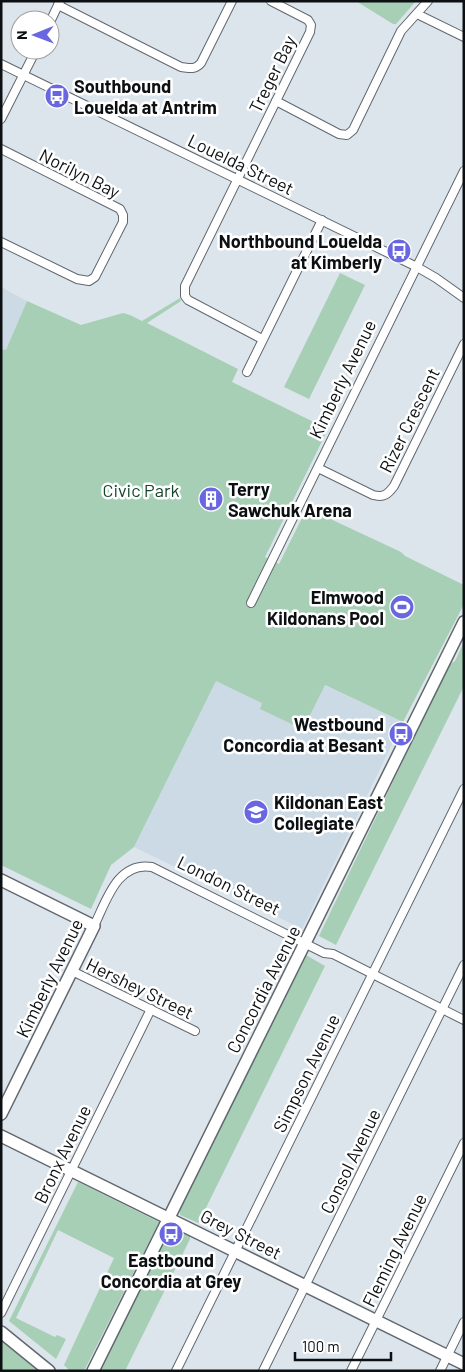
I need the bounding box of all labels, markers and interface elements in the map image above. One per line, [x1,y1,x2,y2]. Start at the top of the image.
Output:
north arrow [10,10,60,60]
text: N [13,30,30,40]
street label: Treger Bay [244,32,300,116]
place label: Southbound Louelda at Antrim [74,75,217,118]
bus stop icon: Southbound Louelda at Antrim [44,83,70,109]
street label: Louelda Street [184,129,298,199]
street label: Norilyn Bay [36,143,124,203]
place label: Northbound Louelda at Kimberly [219,230,382,273]
bus stop icon: Northbound Louelda at Kimberly [386,238,412,264]
street label: Kimberly Avenue [304,316,380,442]
street label: Rizer Crescent [374,364,444,476]
place label: Terry Sawchuk Arena [228,478,352,521]
park label: Civic Park [103,479,180,501]
building icon: Terry Sawchuk Arena [198,486,224,512]
place label: Elmwood Kildonans Pool [267,586,384,629]
sports icon: Elmwood Kildonans Pool [389,594,415,620]
place label: Westbound Concordia at Besant [223,713,384,756]
bus stop icon: Westbound Concordia at Besant [388,721,414,747]
place label: Kildonan East Collegiate [274,791,383,834]
school or university icon: Kildonan East Collegiate [243,799,269,825]
street label: London Street [174,851,284,919]
street label: Kimberly Avenue [11,915,87,1041]
street label: Concordia Avenue [221,922,305,1056]
street label: Hershey Street [83,953,197,1023]
street label: Simpson Avenue [268,1010,344,1136]
street label: Bronx Avenue [29,1101,95,1207]
street label: Consol Avenue [315,1105,385,1217]
street label: Fleming Avenue [357,1190,431,1310]
street label: Grey Street [197,1204,285,1264]
bus stop icon: Eastbound Concordia at Grey [158,1221,184,1247]
place label: Eastbound Concordia at Grey [101,1249,241,1292]
scale bar [295,1330,391,1362]
text: 100 m [302,1337,340,1355]

